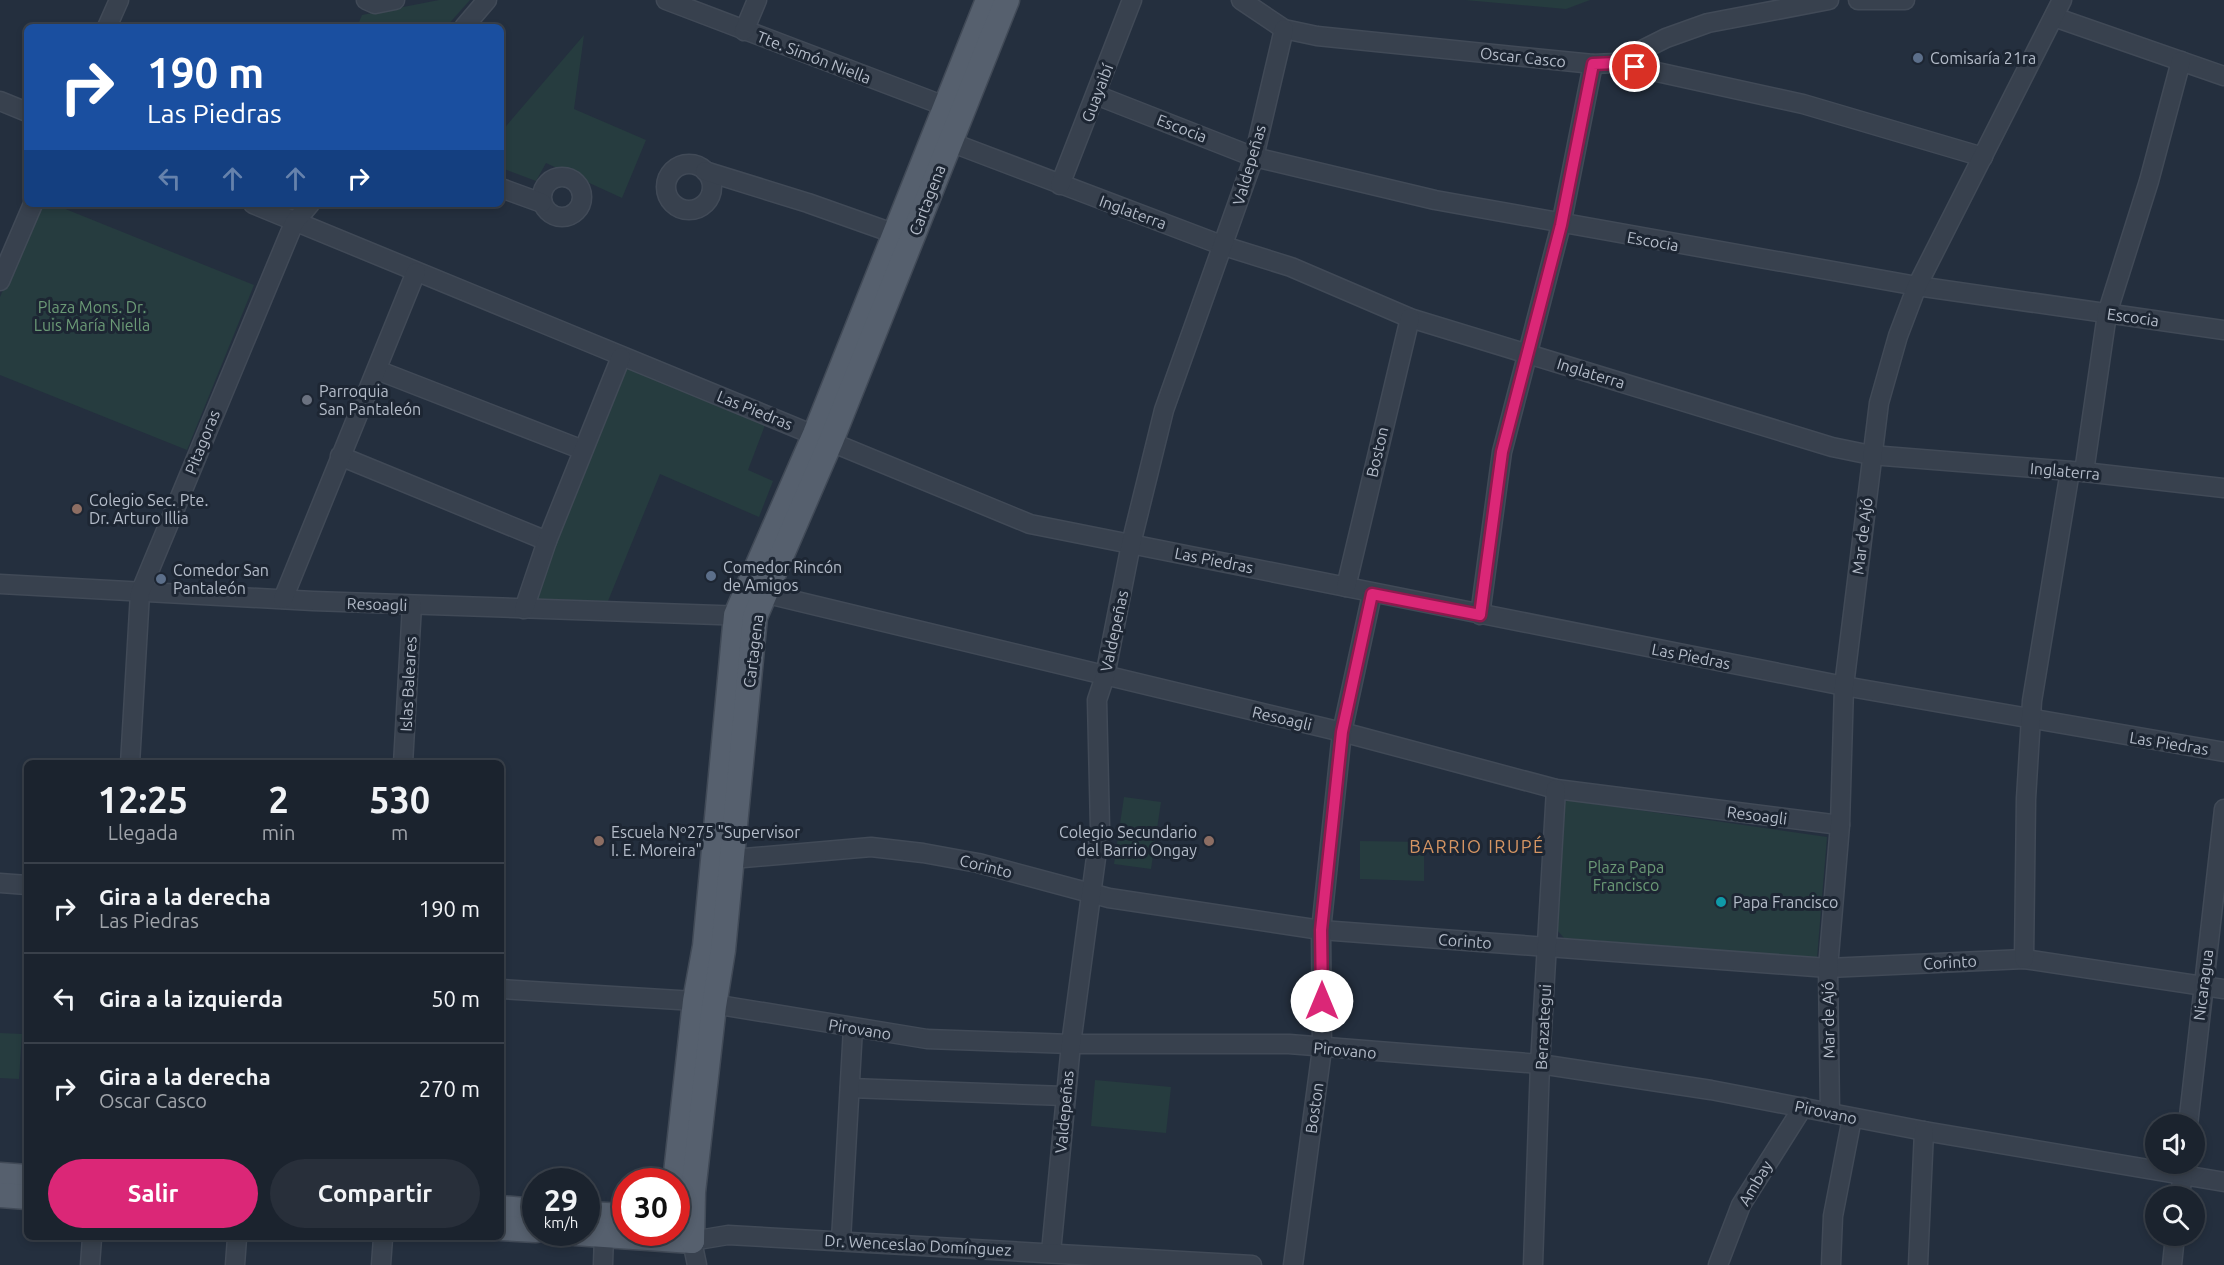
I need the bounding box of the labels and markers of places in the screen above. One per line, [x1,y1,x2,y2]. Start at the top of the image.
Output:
pin [1609,41,1660,92]
place label: Comisaría 21ra [1930,49,2036,67]
marker: Comisaría 21ra [1911,51,1925,65]
place label: Parroquia San Pantaleón [319,382,421,418]
marker: Parroquia San Pantaleón [300,393,314,407]
place label: Colegio Sec. Pte. Dr. Arturo Illia [89,491,208,527]
marker: Colegio Sec. Pte. Dr. Arturo Illia [70,502,84,516]
place label: Comedor Rincón de Amigos [723,558,842,594]
place label: Comedor San Pantaleón [173,561,269,597]
marker: Comedor Rincón de Amigos [704,569,718,583]
marker: Comedor San Pantaleón [154,572,168,586]
place label: Escuela Nº275 "Supervisor I. E. Moreira" [611,823,800,859]
place label: Colegio Secundario del Barrio Ongay [1059,823,1197,859]
marker: Escuela Nº275 "Supervisor I. E. Moreira" [592,834,606,848]
marker: Colegio Secundario del Barrio Ongay [1202,834,1216,848]
place label: Papa Francisco [1733,893,1838,911]
marker: Papa Francisco [1714,895,1728,909]

